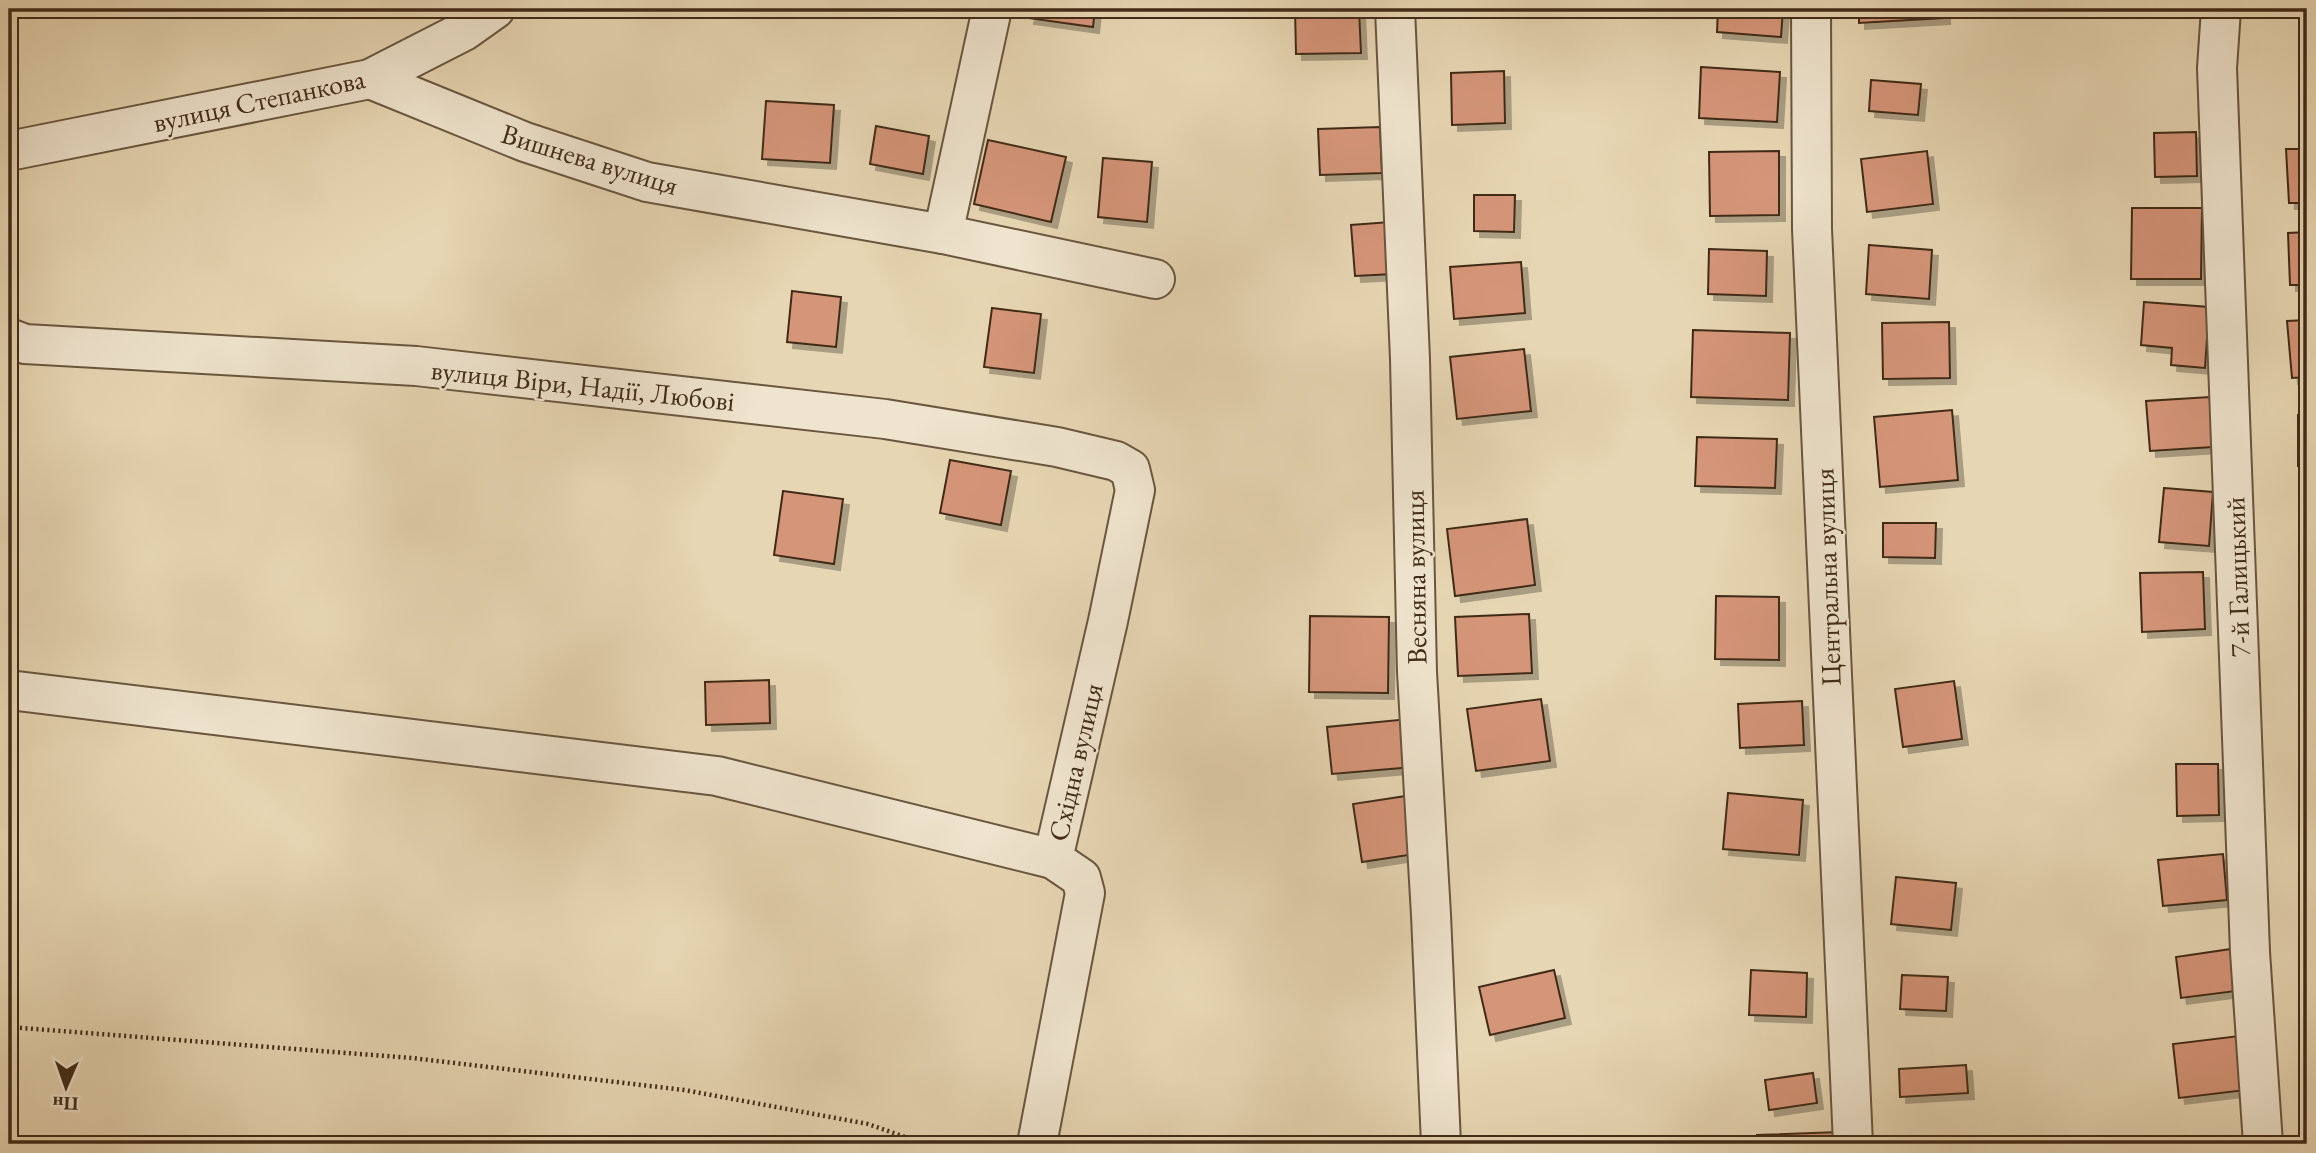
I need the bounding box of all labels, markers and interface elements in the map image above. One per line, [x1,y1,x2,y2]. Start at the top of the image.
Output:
street label: вулиця Степанкова [150,60,369,140]
street label: Вишнева вулиця [497,115,683,203]
street label: вулиця Віри, Надії, Любові [429,351,737,419]
street label: Центральна вулиця [1805,468,1849,686]
street label: Весняна вулиця [1395,489,1435,665]
street label: 7-й Галицький [2216,496,2258,658]
street label: Східна вулиця [1039,679,1111,845]
north arrow [32,1052,102,1122]
text: Пн [52,1091,79,1116]

